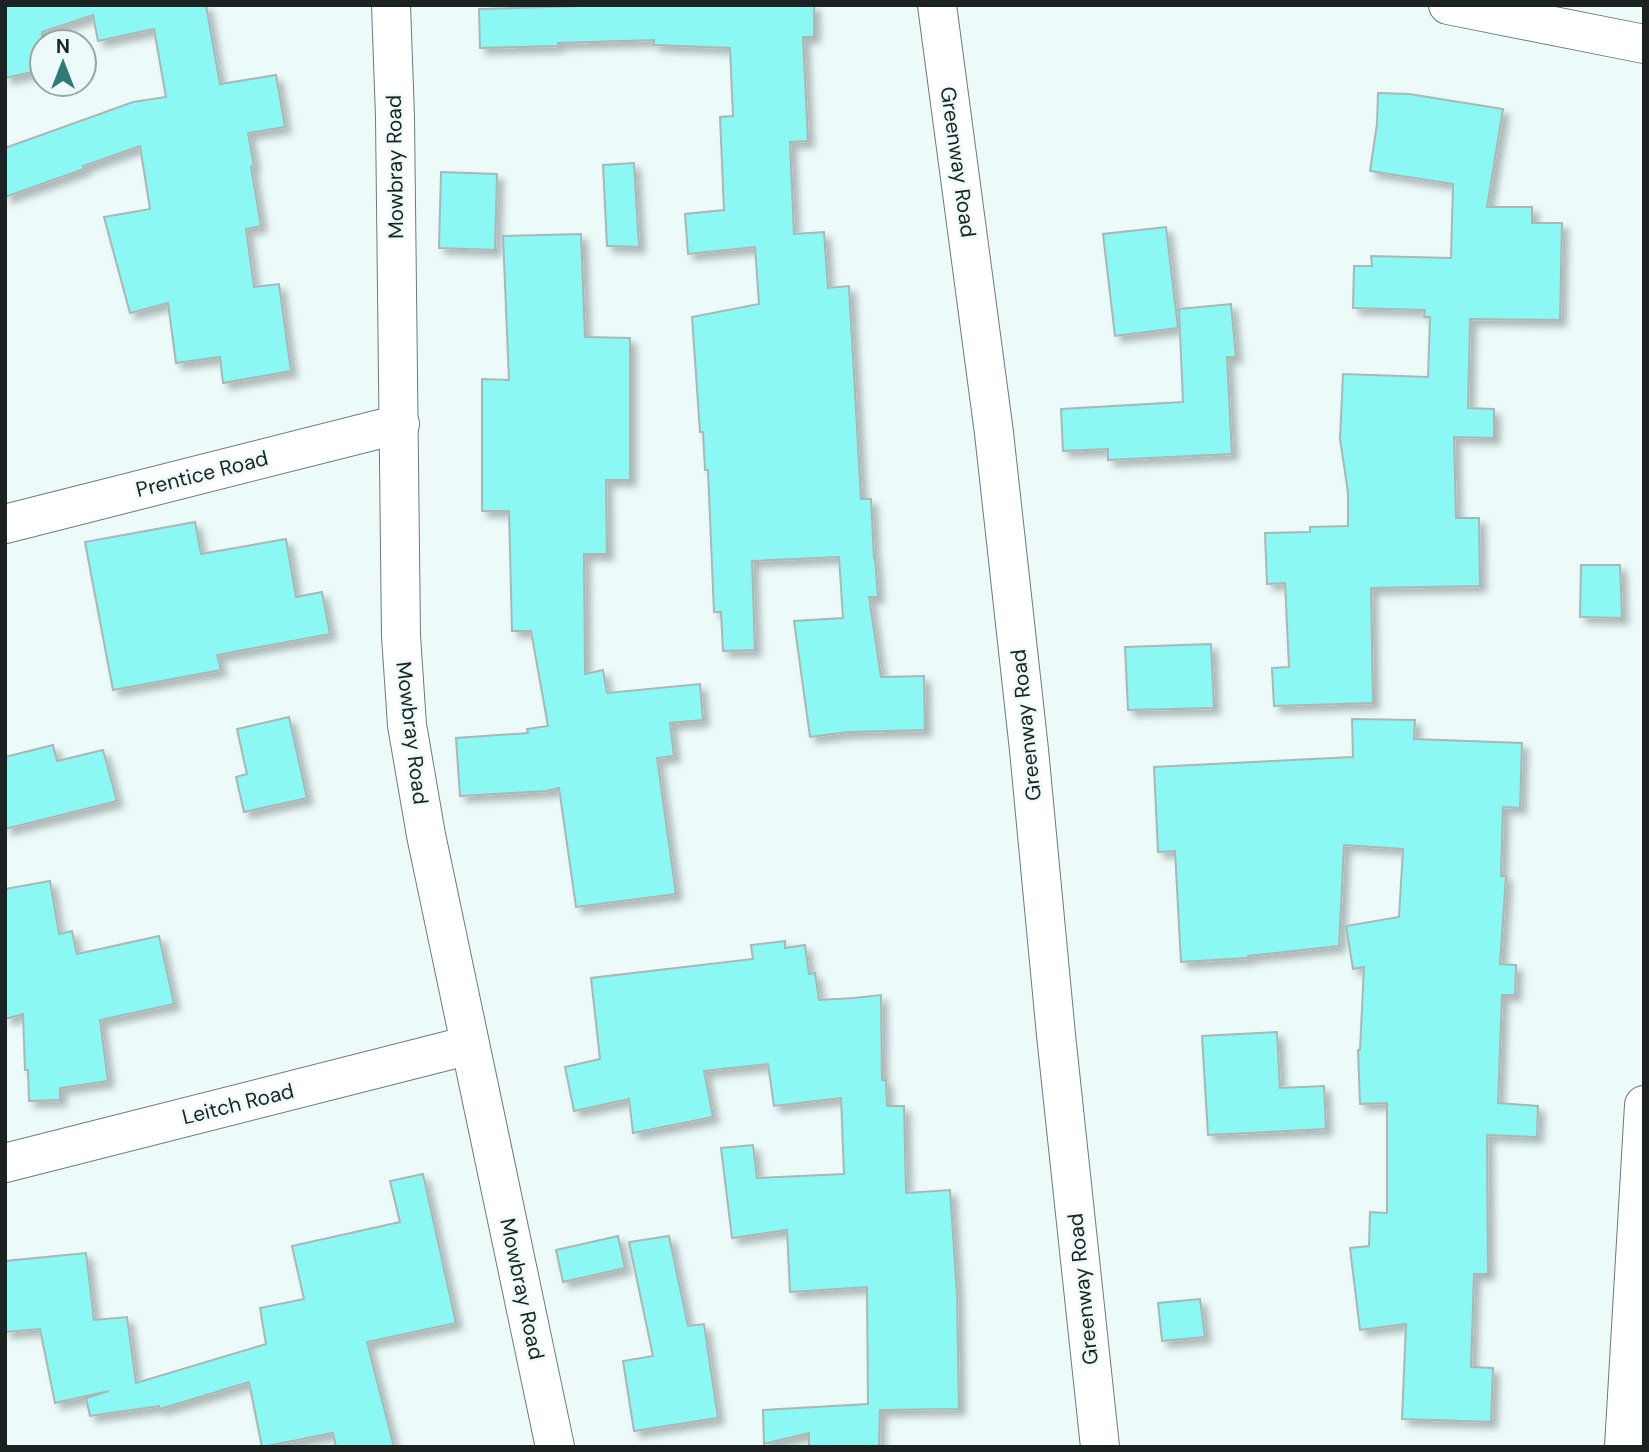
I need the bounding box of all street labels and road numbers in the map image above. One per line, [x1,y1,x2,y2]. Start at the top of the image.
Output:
street label: Greenway Road [934,85,982,239]
street label: Mowbray Road [380,95,410,239]
street label: Prentice Road [133,444,271,504]
street label: Greenway Road [1004,648,1048,802]
street label: Mowbray Road [389,660,435,806]
street label: Leitch Road [179,1077,297,1131]
street label: Greenway Road [1061,1212,1105,1366]
street label: Mowbray Road [493,1216,551,1362]

